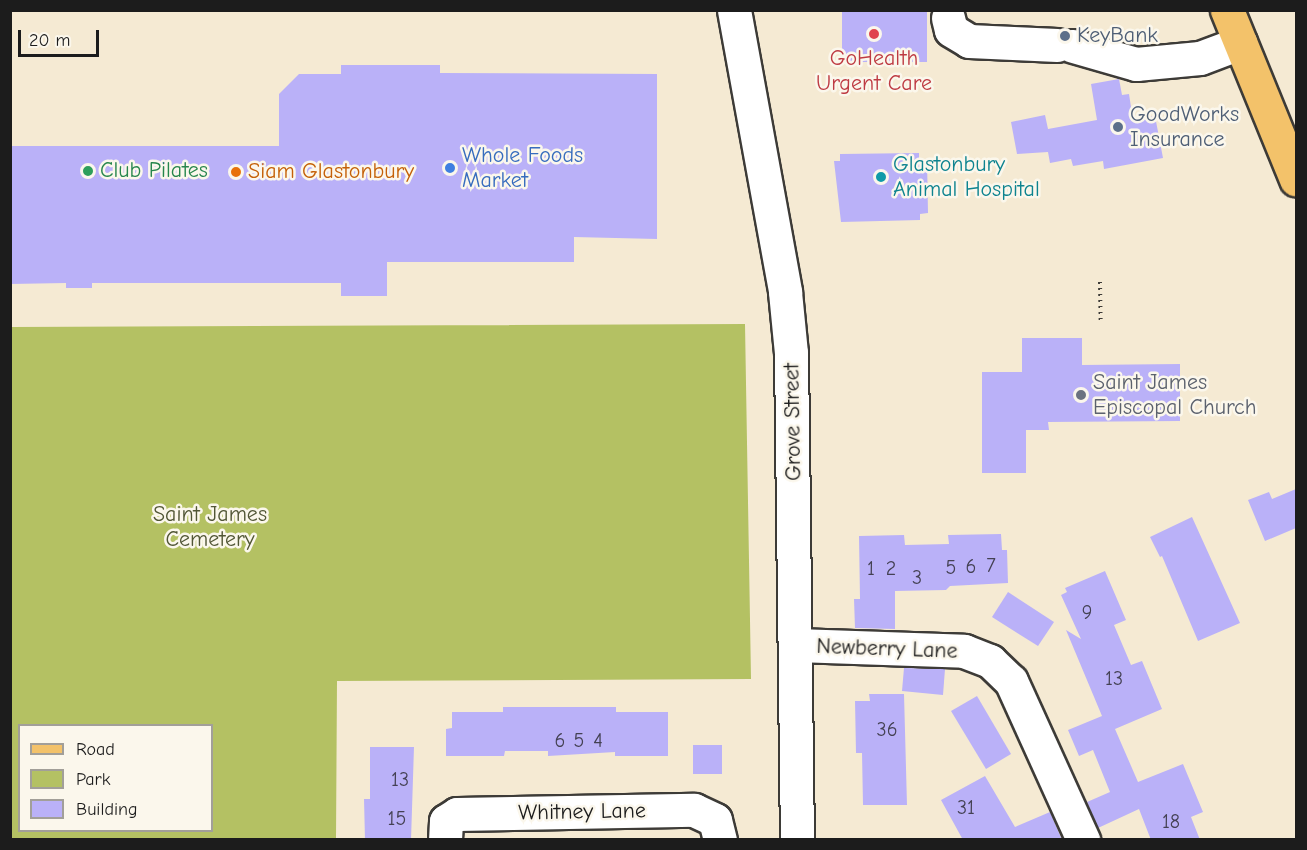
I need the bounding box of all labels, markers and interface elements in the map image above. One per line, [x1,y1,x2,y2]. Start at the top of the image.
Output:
scale bar [21,18,102,56]
place label: KeyBank [1077,23,1158,49]
marker: GoHealth Urgent Care [865,25,883,43]
marker: KeyBank [1058,29,1072,43]
text: 20 m [29,30,70,51]
place label: GoHealth Urgent Care [816,45,932,96]
place label: GoodWorks Insurance [1130,101,1239,152]
marker: GoodWorks Insurance [1111,120,1125,134]
place label: Whole Foods Market [462,142,583,194]
place label: Glastonbury Animal Hospital [893,151,1040,202]
place label: Club Pilates [100,158,208,184]
place label: Siam Glastonbury [248,159,414,185]
marker: Whole Foods Market [443,161,457,175]
marker: Club Pilates [81,164,95,178]
marker: Siam Glastonbury [229,165,243,179]
marker: Glastonbury Animal Hospital [874,170,888,184]
street label: Grove Street [779,363,807,481]
place label: Saint James Episcopal Church [1093,369,1256,420]
marker: Saint James Episcopal Church [1074,388,1088,402]
park label: Saint James Cemetery [153,501,267,552]
house number: 7 [986,553,996,577]
house number: 6 [966,554,976,578]
house number: 5 [946,555,956,579]
house number: 1 [867,556,875,580]
house number: 2 [886,556,896,580]
house number: 3 [912,565,922,589]
house number: 9 [1082,600,1092,624]
street label: Newberry Lane [816,633,958,665]
house number: 13 [1105,666,1123,690]
house number: 36 [877,717,897,741]
legend [18,724,213,832]
house number: 6 [555,728,565,752]
house number: 5 [574,728,584,752]
house number: 4 [593,728,603,752]
text: Road [76,739,115,760]
house number: 13 [391,767,409,791]
text: Park [76,769,110,790]
house number: 31 [957,795,975,819]
street label: Whitney Lane [518,798,646,826]
text: Building [76,799,138,820]
house number: 15 [388,806,406,830]
house number: 18 [1162,809,1180,833]

